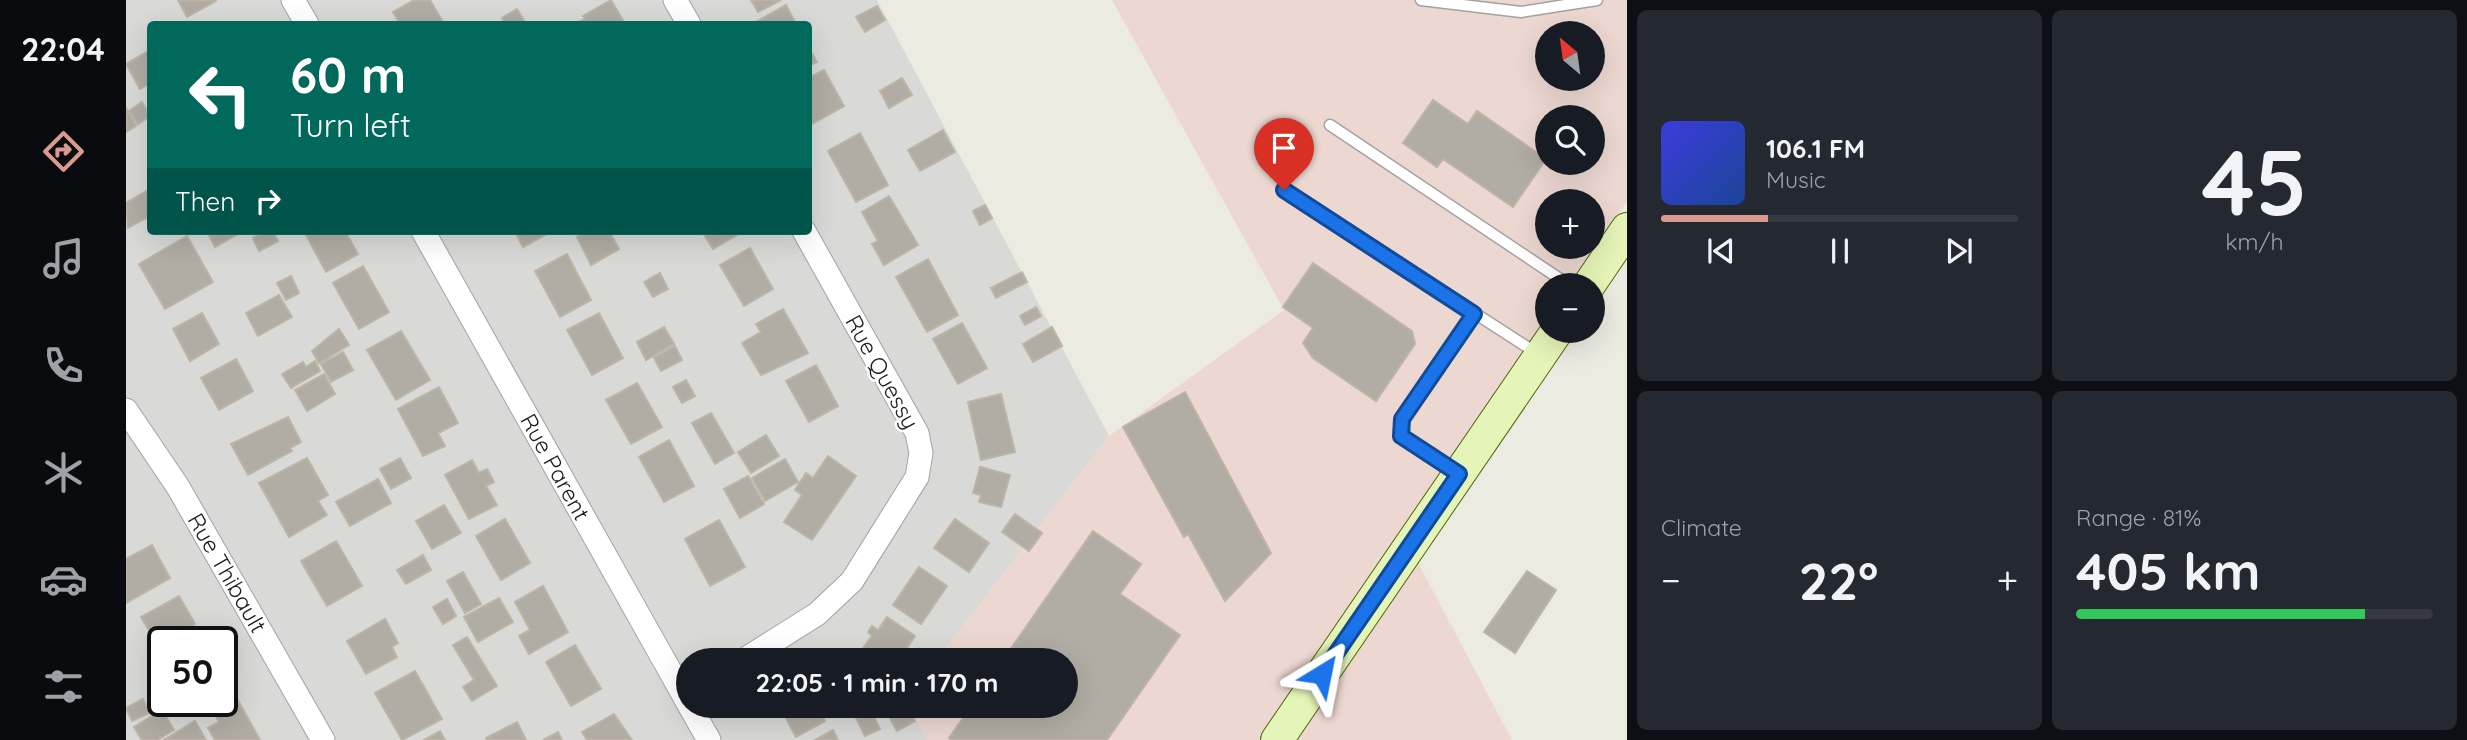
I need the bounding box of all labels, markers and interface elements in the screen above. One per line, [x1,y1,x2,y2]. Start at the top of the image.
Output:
north arrow [1535,21,1605,91]
map controls [1535,21,1605,343]
text: 22:04 [21,29,105,69]
text: 60 m [290,44,406,105]
icon: left [175,49,266,140]
text: Turn left [290,105,411,145]
button: search [1535,105,1605,175]
pin [1254,118,1314,190]
text: 45 [2202,124,2307,238]
icon: directions [39,127,88,176]
icon: arrive [1265,129,1303,167]
text: 106.1 FM [1766,132,1865,165]
text: Music [1766,165,1826,194]
icon: right [249,182,287,220]
text: Then [175,185,235,218]
button: + [1535,189,1605,259]
text: km/h [2225,227,2284,256]
icon: previous [1702,232,1740,270]
icon: pause [1821,232,1859,270]
icon: next [1940,232,1978,270]
icon: music [39,234,88,283]
button: − [1535,273,1605,343]
street label: Rue Quessy [839,310,926,434]
icon: phone [39,341,88,390]
street label: Rue Parent [514,408,597,525]
icon: climate [39,448,88,497]
text: Range · 81% [2076,503,2201,532]
street label: Rue Thibault [182,508,273,638]
text: Climate [1661,513,1742,542]
text: 405 km [2076,538,2261,603]
text: 22° [1799,548,1878,613]
icon: car [39,555,88,604]
text: − [1661,556,1681,604]
text: + [1997,556,2018,604]
speed limit sign: 50 [147,626,238,717]
position arrow [1285,637,1359,711]
icon: filters [39,662,88,711]
text: 22:05 · 1 min · 170 m [756,666,998,699]

